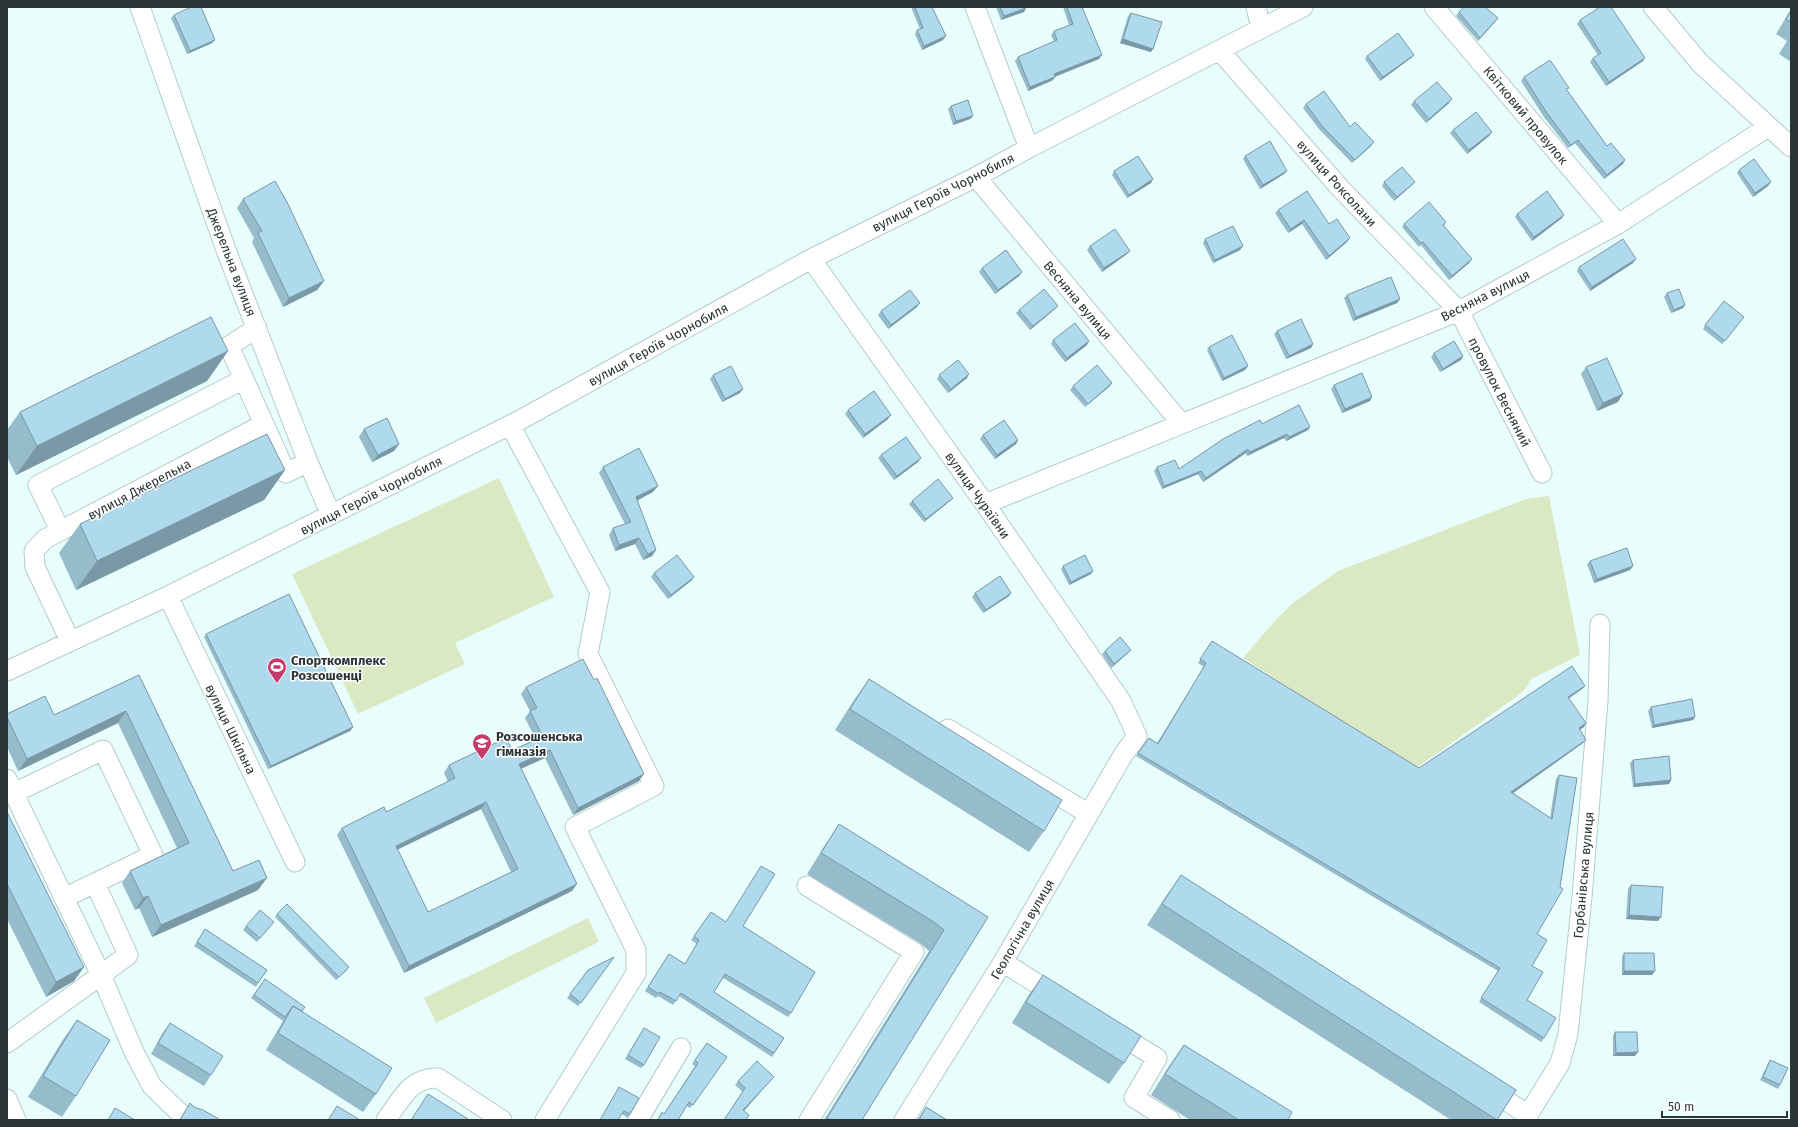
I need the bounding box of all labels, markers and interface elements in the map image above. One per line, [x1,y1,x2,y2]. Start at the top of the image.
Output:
street label: Квітковий провулок [1480,63,1571,168]
street label: вулиця Роксолани [1294,137,1380,230]
street label: вулиця Героїв Чорнобиля [870,150,1017,235]
street label: Джерельна вулиця [204,205,259,318]
street label: Весняна вулиця [1040,258,1115,343]
street label: Весняна вулиця [1438,267,1532,324]
street label: вулиця Героїв Чорнобиля [586,300,731,389]
street label: провулок Весняний [1465,335,1534,450]
street label: вулиця Чураївни [942,449,1013,542]
street label: вулиця Героїв Чорнобиля [298,453,445,538]
street label: вулиця Джерельна [85,456,193,523]
place label: Спорткомплекс Розсошенці [291,653,386,683]
sports icon: Спорткомплекс Розсошенці [266,656,288,684]
street label: вулиця Шкільна [202,682,259,777]
place label: Розсошенська гімназія [496,729,583,759]
school or university icon: Розсошенська гімназія [471,732,493,760]
street label: Горбанівська вулиця [1570,811,1597,939]
street label: Геологічна вулиця [988,877,1057,982]
scale bar [1662,1093,1787,1119]
text: 50 m [1668,1100,1694,1114]

